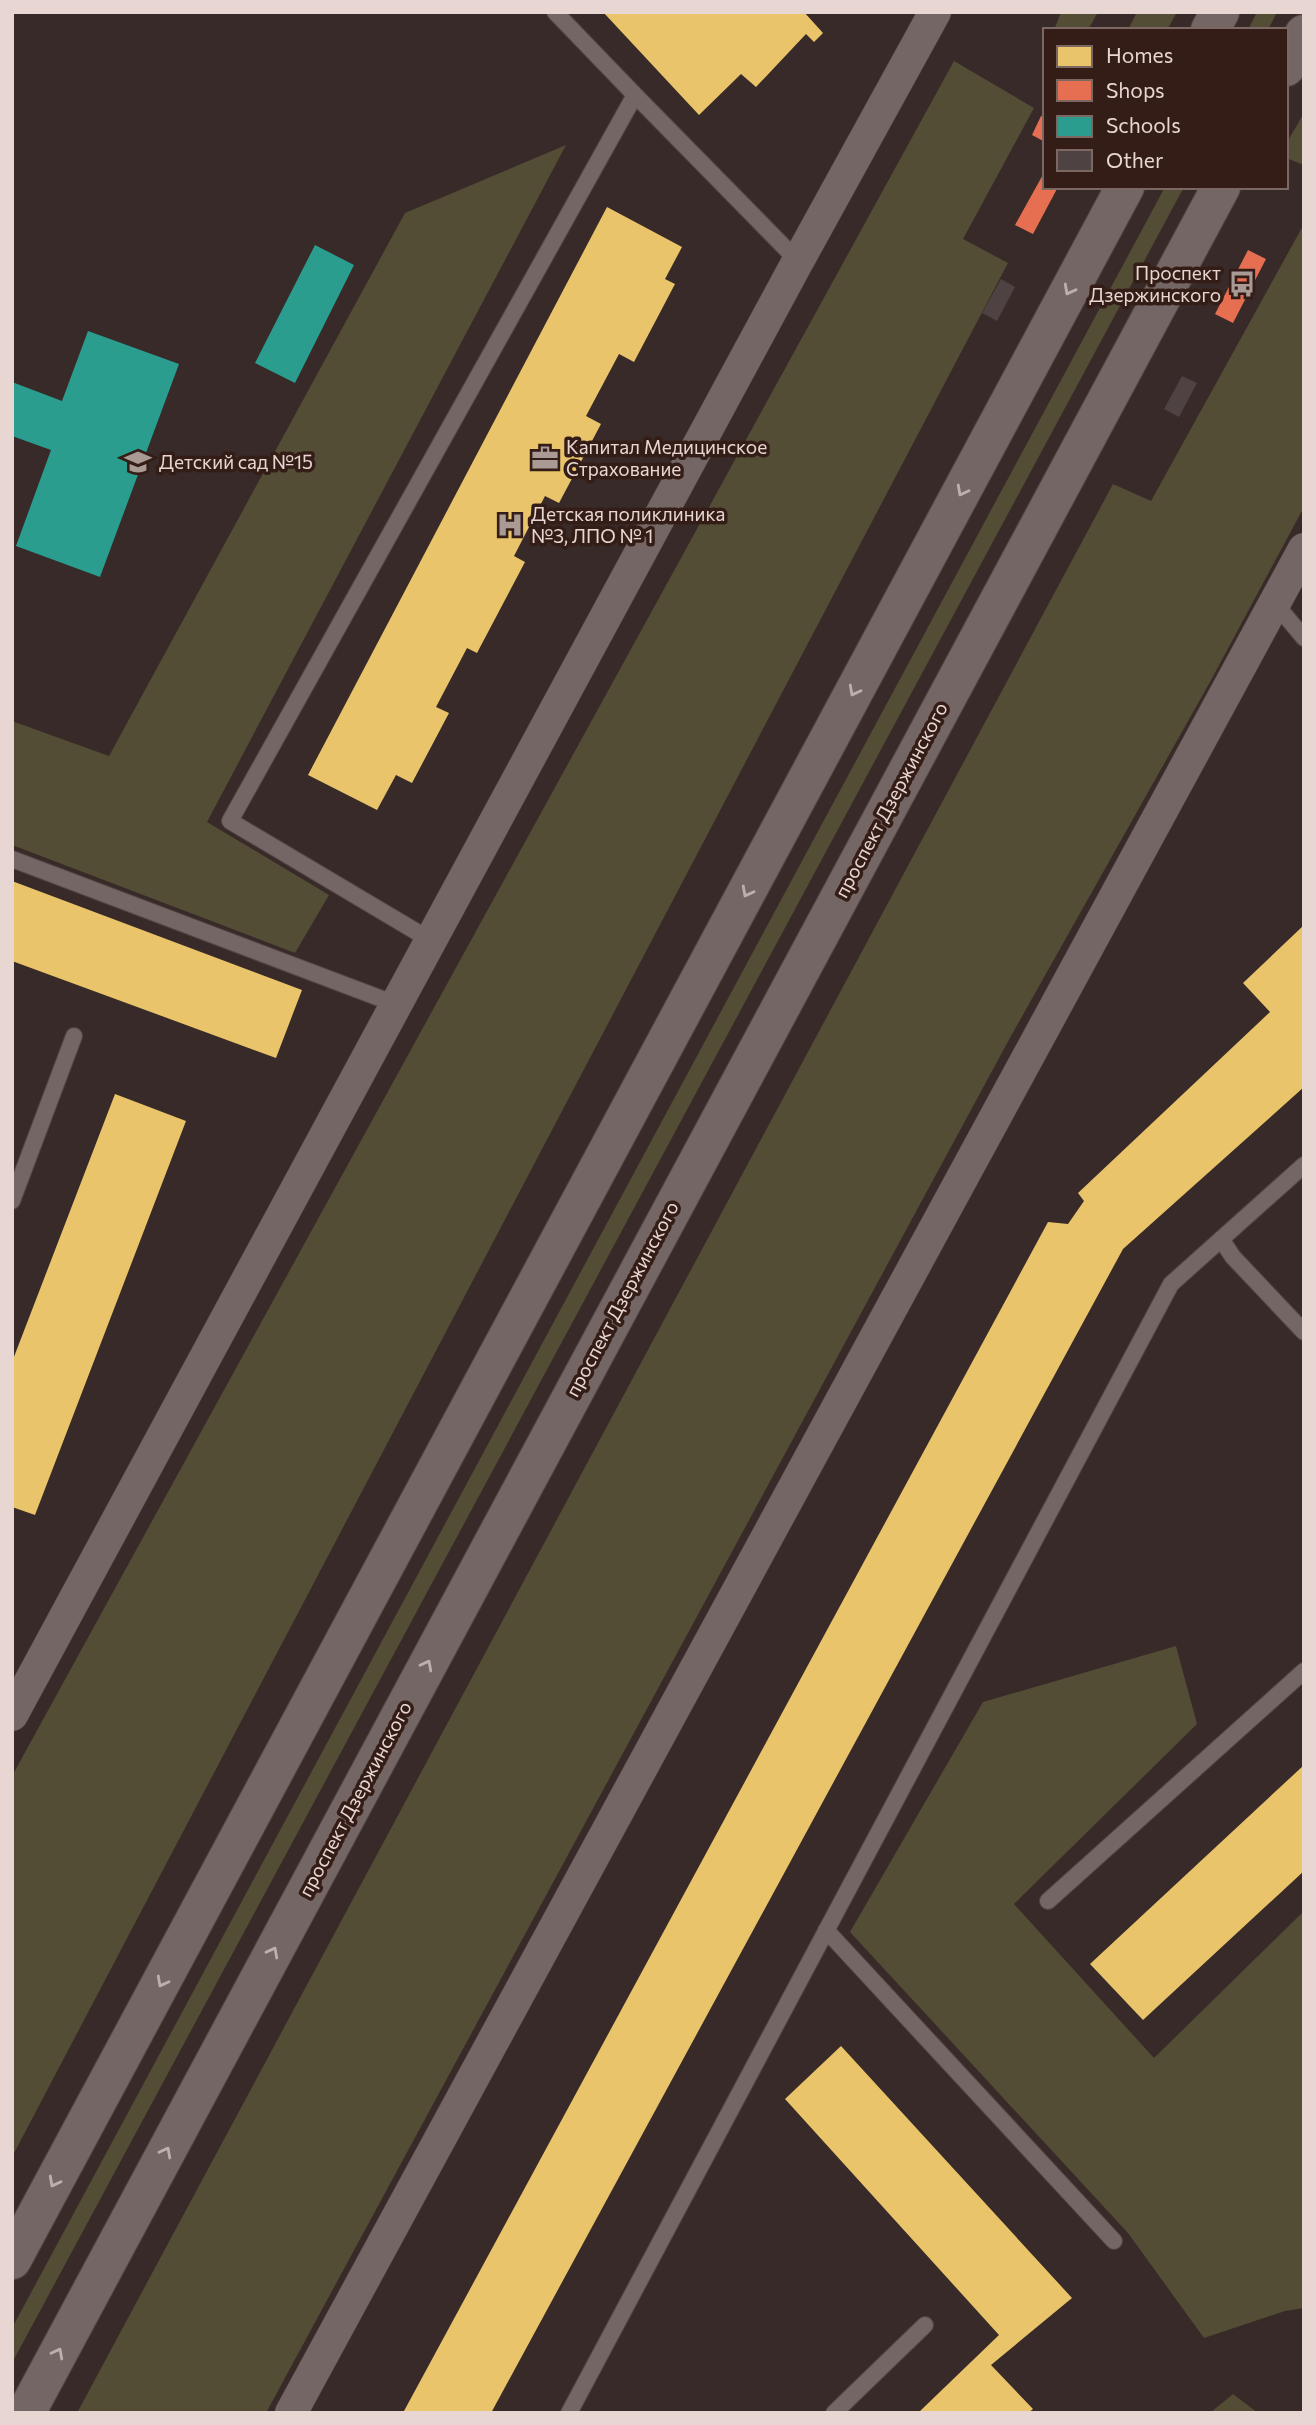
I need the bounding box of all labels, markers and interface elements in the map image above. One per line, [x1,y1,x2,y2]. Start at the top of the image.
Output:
legend [1043,28,1288,189]
text: Homes [1106,42,1173,67]
text: Shops [1106,77,1165,102]
text: Schools [1106,112,1181,137]
text: Other [1106,147,1163,172]
place label: Проспект Дзержинского [1089,261,1221,306]
bus stop icon: Проспект Дзержинского [1227,269,1257,299]
one-way arrow [1064,283,1078,296]
place label: Капитал Медицинское Страхование [566,435,767,480]
office icon: Капитал Медицинское Страхование [530,443,560,473]
school or university icon: Детский сад №15 [123,447,153,477]
place label: Детский сад №15 [159,450,313,473]
one-way arrow [957,484,970,496]
place label: Детская поликлиника №3, ЛПО № 1 [531,502,725,547]
hospital icon: Детская поликлиника №3, ЛПО № 1 [495,510,525,540]
one-way arrow [849,684,862,697]
street label: проспект Дзержинского [829,698,952,901]
one-way arrow [742,885,755,897]
street label: проспект Дзержинского [560,1197,683,1400]
one-way arrow [418,1659,432,1672]
street label: проспект Дзержинского [293,1697,416,1900]
one-way arrow [265,1946,278,1959]
one-way arrow [157,1974,170,1987]
one-way arrow [157,2147,171,2159]
one-way arrow [49,2175,63,2187]
one-way arrow [50,2347,63,2360]

